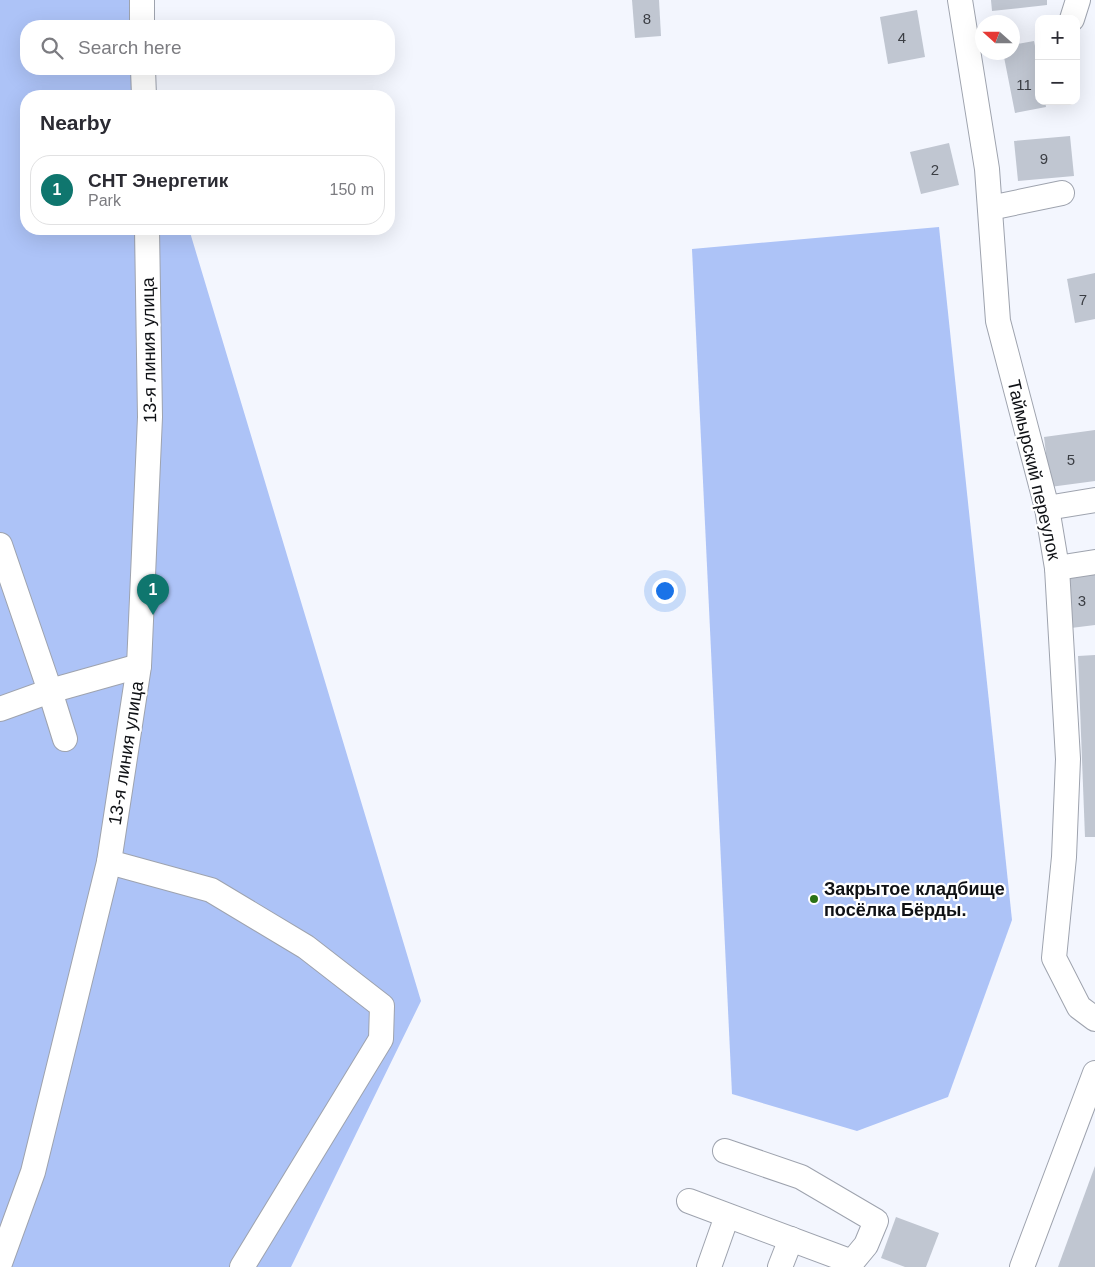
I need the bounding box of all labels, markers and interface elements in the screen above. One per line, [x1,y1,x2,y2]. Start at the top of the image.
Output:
house number: 8 [643,10,651,27]
north arrow [975,15,1020,60]
map controls [1035,15,1080,105]
button: + [1035,15,1080,60]
search box [20,20,395,75]
house number: 4 [898,29,906,46]
icon: search [38,34,66,62]
text: Search here [78,37,182,58]
button: − [1035,60,1080,105]
house number: 11 [1016,76,1032,93]
text: Nearby [40,111,111,134]
house number: 9 [1040,150,1048,167]
house number: 2 [931,161,939,178]
text: СНТ Энергетик [88,170,228,191]
text: 1 [53,181,61,198]
text: 150 m [330,181,374,198]
text: Park [88,192,121,209]
street label: 13-я линия улица [138,276,160,423]
house number: 7 [1079,291,1087,308]
street label: Таймырский переулок [1004,378,1065,562]
house number: 5 [1067,451,1075,468]
pin: 1 [137,574,169,615]
your location [652,578,678,604]
house number: 3 [1078,592,1086,609]
street label: 13-я линия улица [105,679,147,826]
place label: Закрытое кладбище посёлка Бёрды. [824,879,1005,920]
marker: Закрытое кладбище посёлка Бёрды. [808,893,820,905]

